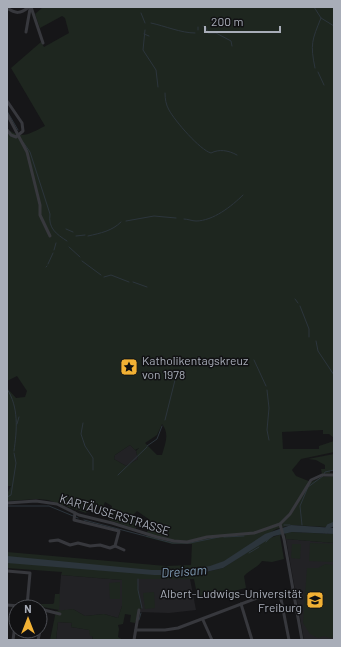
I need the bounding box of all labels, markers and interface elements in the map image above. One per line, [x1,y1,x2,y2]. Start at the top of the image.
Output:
scale bar [205,8,280,34]
text: 200 m [211,14,243,28]
place label: Katholikentagskreuz von 1978 [142,353,248,381]
place icon: Katholikentagskreuz von 1978 [119,357,139,377]
street label: KARTÄUSERSTRASSE [58,491,172,537]
water label: Dreisam [161,561,207,581]
place label: Albert-Ludwigs-Universität Freiburg [160,586,302,614]
school or university icon: Albert-Ludwigs-Universität Freiburg [305,590,325,610]
north arrow [8,599,48,639]
text: N [24,602,32,615]

